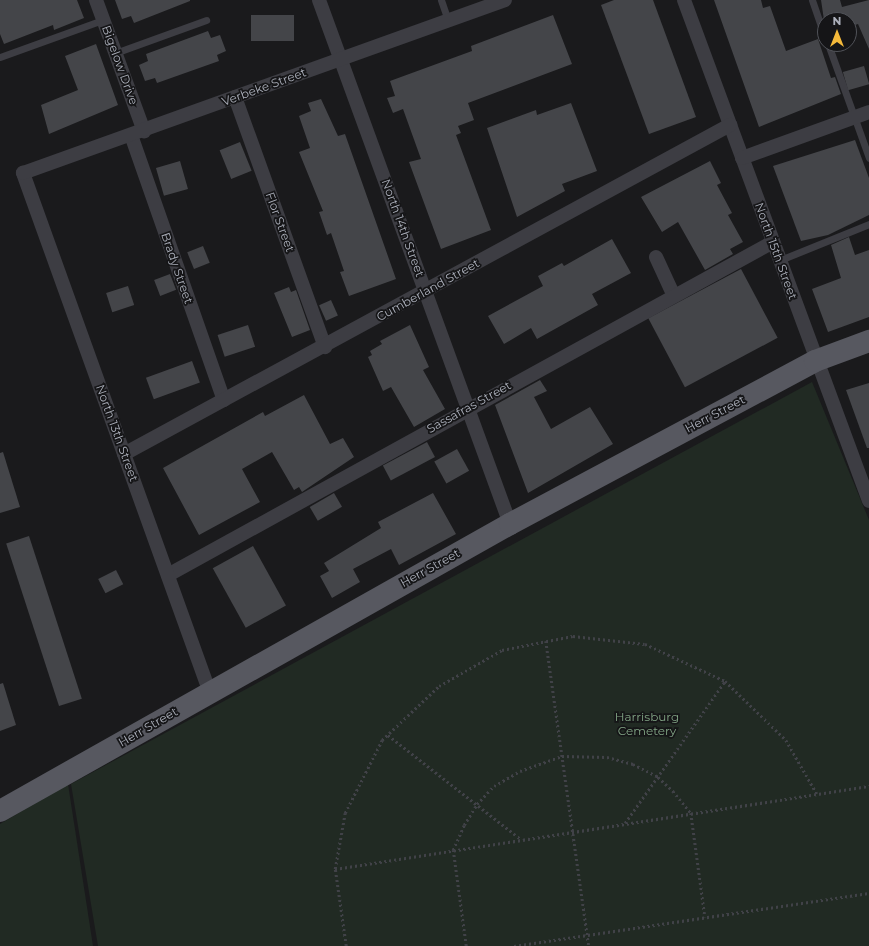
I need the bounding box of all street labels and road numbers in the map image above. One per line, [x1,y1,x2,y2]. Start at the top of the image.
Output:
street label: Bigelow Drive [99,23,141,107]
street label: Verbeke Street [220,65,308,109]
street label: North 14th Street [379,177,427,279]
street label: Flor Street [263,190,297,254]
street label: North 15th Street [752,201,800,301]
street label: Brady Street [158,230,196,306]
street label: Cumberland Street [374,256,482,324]
street label: Sassafras Street [424,378,514,436]
street label: North 13th Street [93,383,141,483]
street label: Herr Street [683,392,747,436]
street label: Herr Street [398,546,462,590]
street label: Herr Street [116,704,180,750]

